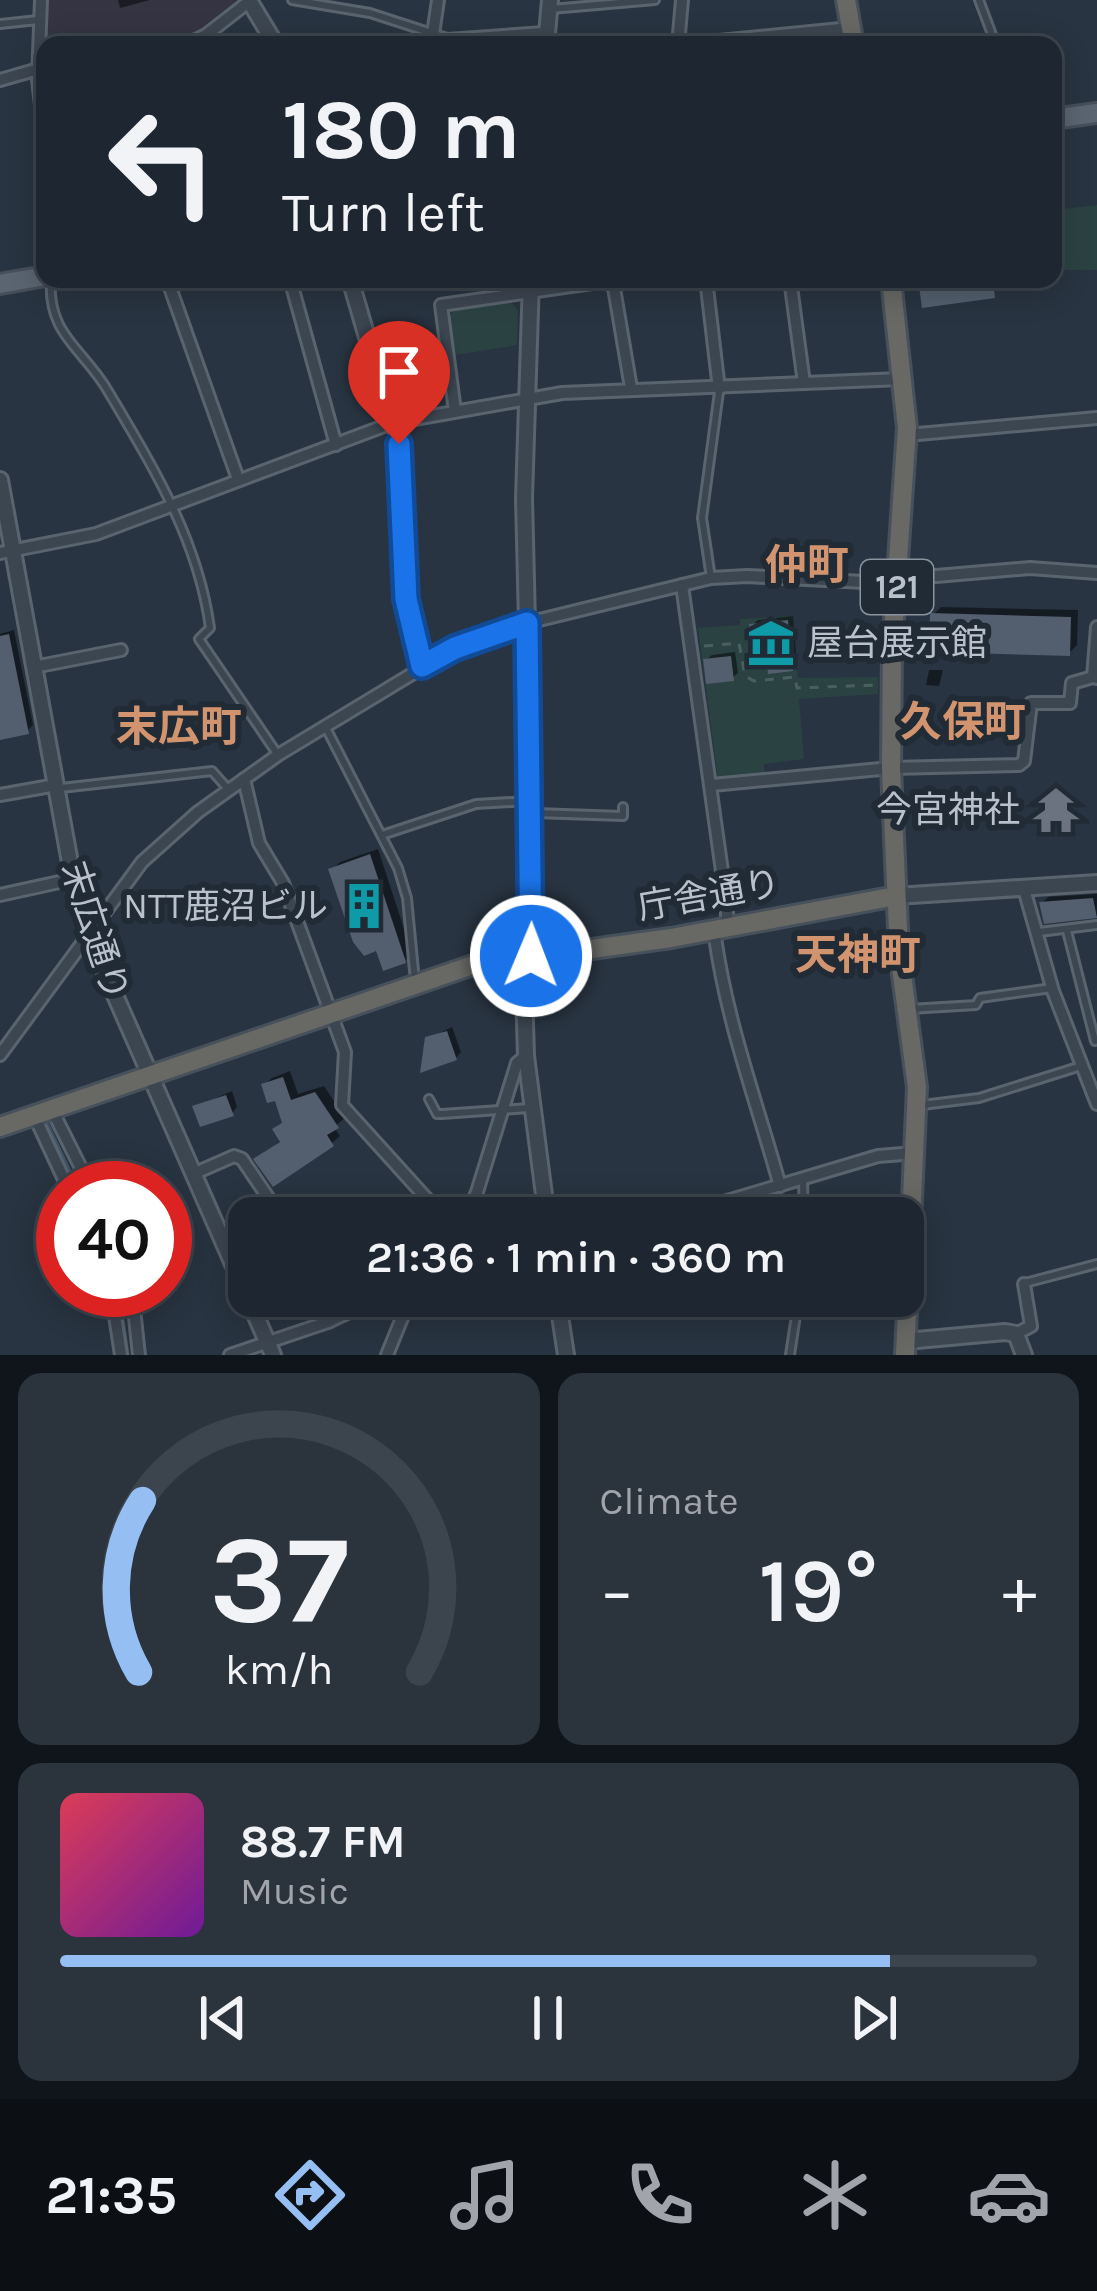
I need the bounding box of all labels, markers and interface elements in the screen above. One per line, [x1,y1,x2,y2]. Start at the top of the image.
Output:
text: 180 m [282,81,520,179]
icon: left [84,84,240,240]
text: Turn left [282,181,485,245]
pin [348,321,450,444]
icon: arrive [366,339,432,405]
district label: 仲町 [765,540,849,590]
road number: 121 [861,560,933,614]
museum icon: 屋台展示館 [746,618,796,668]
place label: 屋台展示館 [807,622,987,664]
district label: 久保町 [900,697,1026,747]
district label: 末広町 [116,702,242,752]
temple icon: 今宮神社 [1031,785,1081,835]
place label: 今宮神社 [876,789,1020,831]
street label: 末広通り [53,856,137,1006]
street label: 庁舎通り [634,862,784,928]
building icon: NTT鹿沼ビル [339,881,389,931]
place label: NTT鹿沼ビル [123,885,328,927]
position arrow [468,893,594,1019]
district label: 天神町 [795,930,921,980]
speed limit sign: 40 [36,1161,192,1317]
text: 21:36 · 1 min · 360 m [366,1231,786,1283]
text: Climate [600,1478,739,1524]
text: 37 [209,1507,349,1652]
text: 19° [759,1538,878,1644]
text: − [600,1552,634,1630]
text: + [1002,1552,1037,1630]
text: km/h [224,1645,333,1695]
text: 88.7 FM [240,1816,406,1868]
text: Music [240,1868,349,1914]
icon: previous [190,1985,256,2051]
icon: pause [515,1985,581,2051]
icon: next [841,1985,907,2051]
icon: directions [268,2153,352,2237]
icon: music [443,2153,527,2237]
icon: phone [618,2153,702,2237]
icon: climate [793,2153,877,2237]
icon: car [967,2153,1051,2237]
text: 21:35 [45,2163,177,2227]

